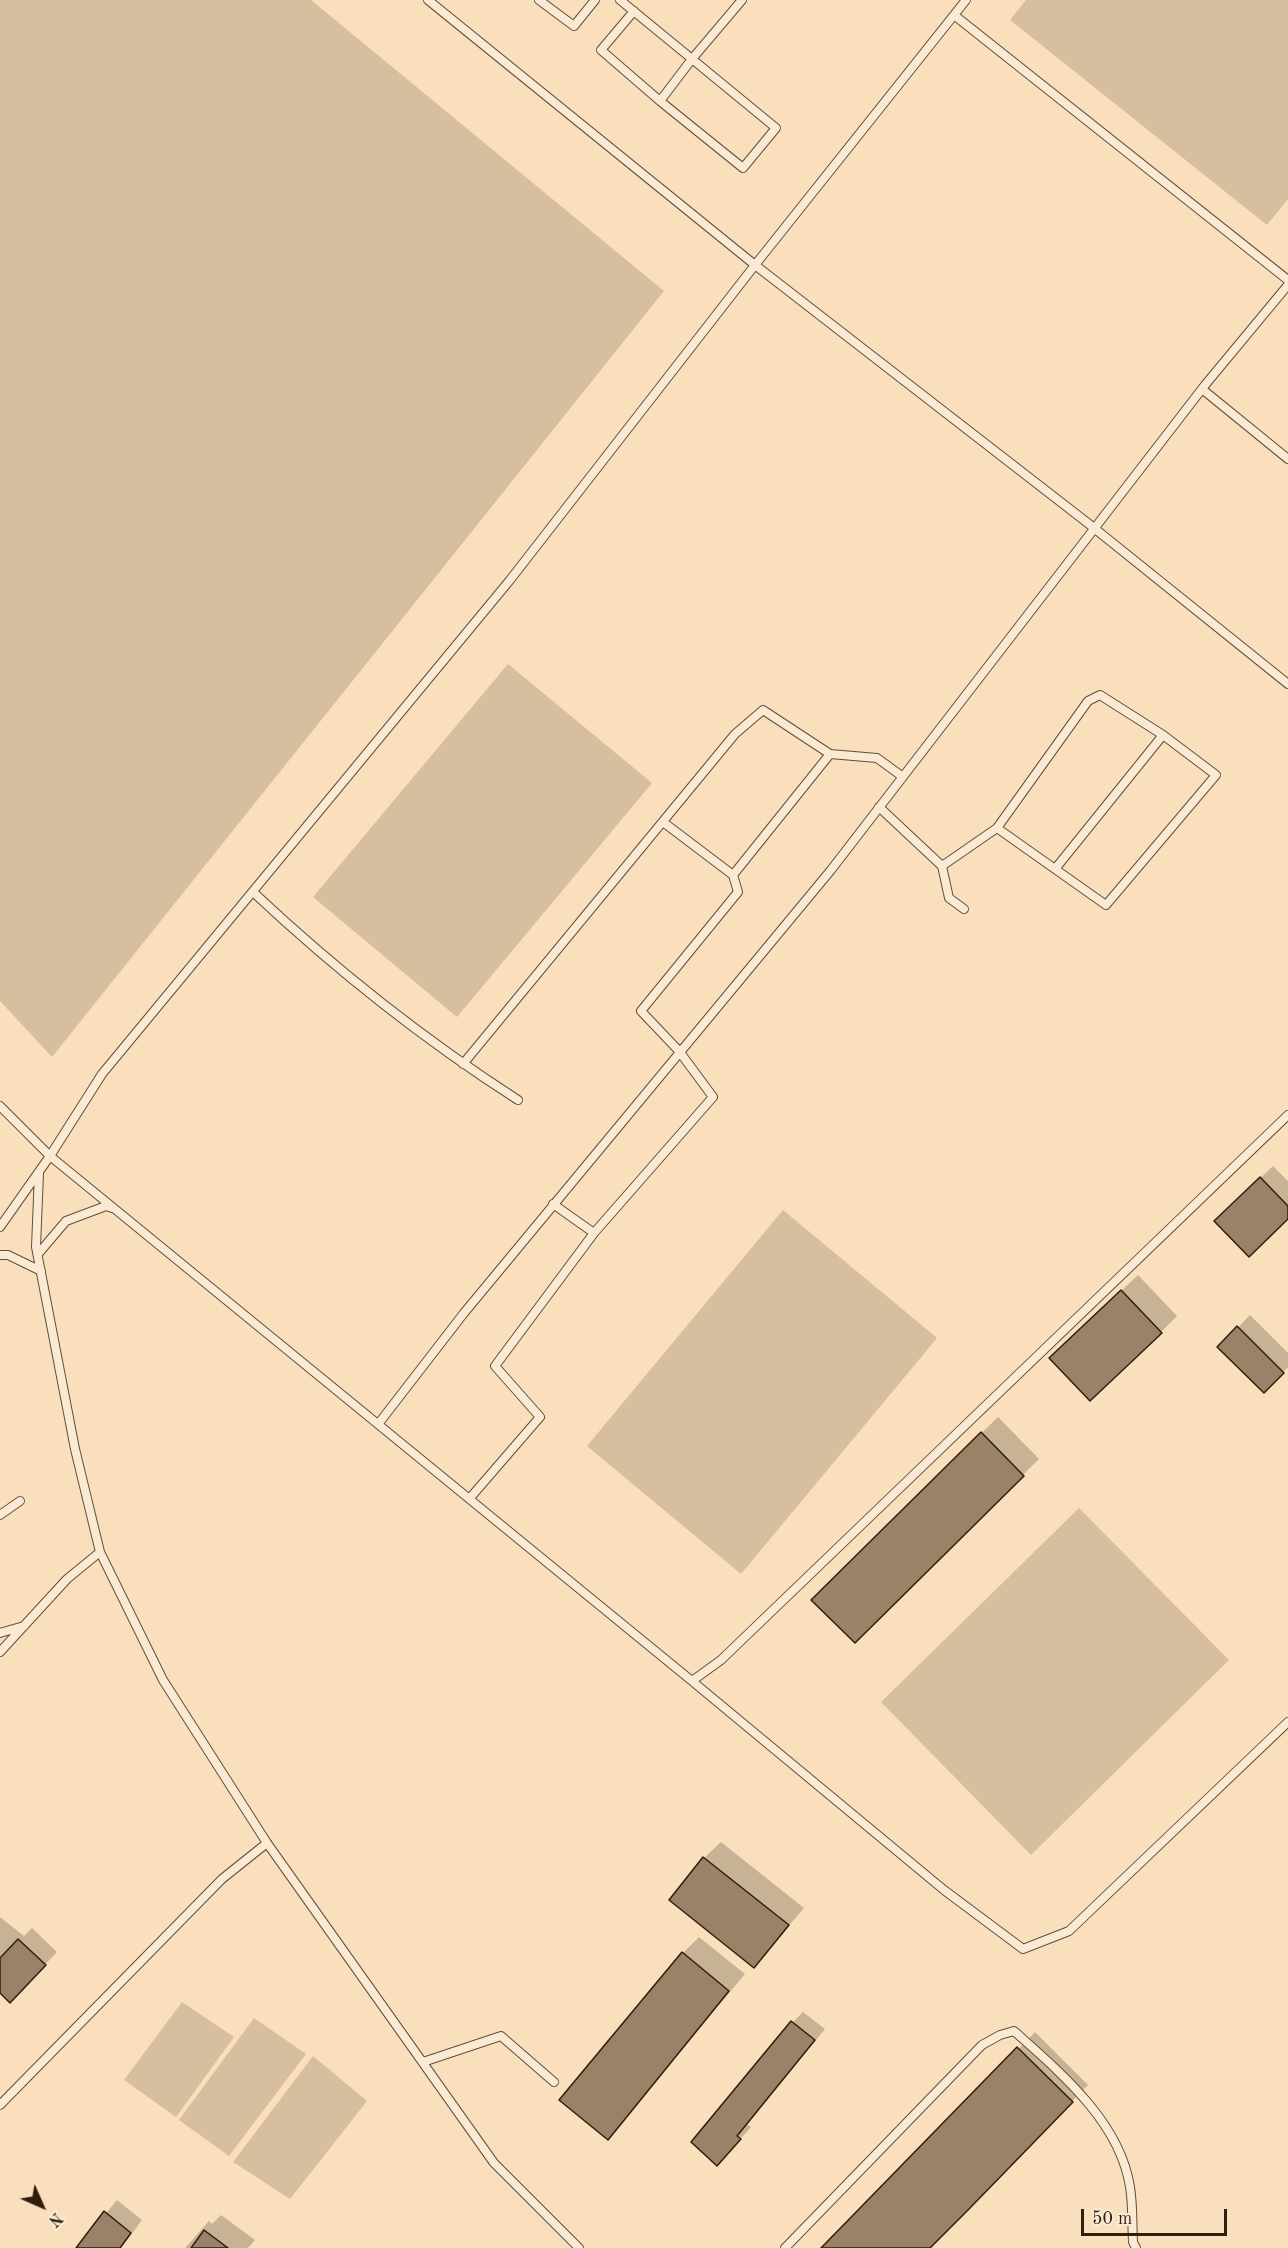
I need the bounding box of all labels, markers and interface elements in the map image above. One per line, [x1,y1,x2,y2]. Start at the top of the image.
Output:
north arrow [12,2176,72,2236]
scale bar [1084,2197,1230,2235]
text: N [45,2209,65,2229]
text: 50 m [1092,2210,1132,2228]

